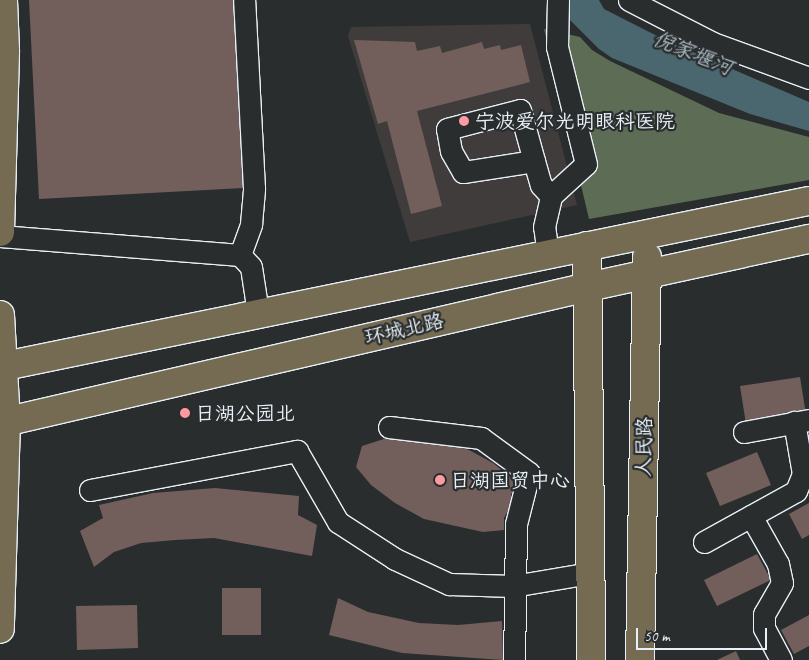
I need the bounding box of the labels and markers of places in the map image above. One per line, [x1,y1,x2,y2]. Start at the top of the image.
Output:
place label: 宁波爱尔光明眼科医院 [475,109,675,133]
marker: 宁波爱尔光明眼科医院 [457,114,471,128]
place label: 日湖公园北 [195,401,295,425]
marker: 日湖公园北 [179,407,191,419]
place label: 日湖国贸中心 [450,468,570,492]
marker: 日湖国贸中心 [434,474,446,486]

